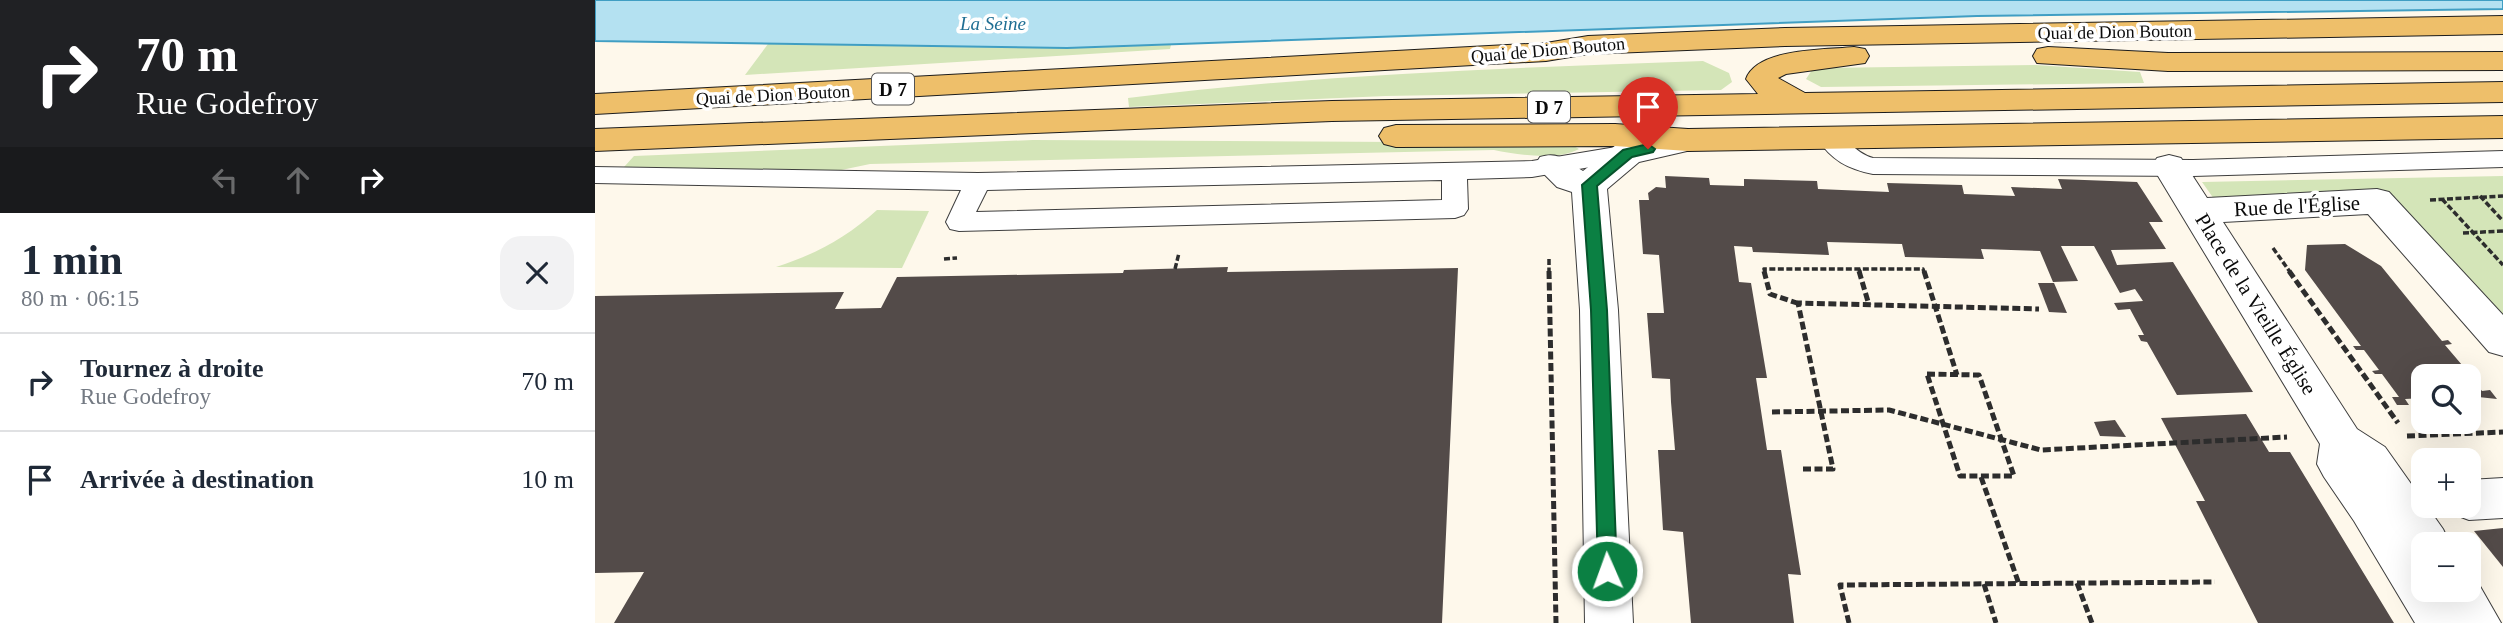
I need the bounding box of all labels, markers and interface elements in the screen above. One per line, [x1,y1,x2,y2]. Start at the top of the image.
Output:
water label: La Seine [959,13,1026,34]
street label: Quai de Dion Bouton [2038,21,2192,43]
text: 70 m [136,27,238,82]
icon: right [21,28,112,119]
street label: Quai de Dion Bouton [1470,33,1626,67]
road number: D 7 [872,74,914,104]
pin [1618,77,1678,149]
street label: Quai de Dion Bouton [695,81,851,109]
text: Rue Godefroy [136,85,318,121]
icon: arrive [1629,88,1667,126]
road number: D 7 [1528,92,1570,122]
icon: left [206,161,244,199]
icon: ahead [279,161,317,199]
icon: right [352,161,390,199]
street label: Rue de l'Église [2233,191,2361,221]
street label: Place de la Vieille Église [2190,209,2322,399]
button: close [500,236,574,310]
text: 1 min [21,237,123,283]
text: 80 m · 06:15 [21,286,139,311]
text: Tournez à droite [80,354,263,383]
icon: right [21,363,59,401]
map controls [2411,364,2481,602]
button: search [2411,364,2481,434]
text: 70 m [521,367,574,396]
text: Rue Godefroy [80,384,211,409]
button: + [2411,448,2481,518]
icon: arrive [21,461,59,499]
text: Arrivée à destination [80,465,314,494]
text: 10 m [521,465,574,494]
button: − [2411,532,2481,602]
position arrow [1570,534,1644,608]

